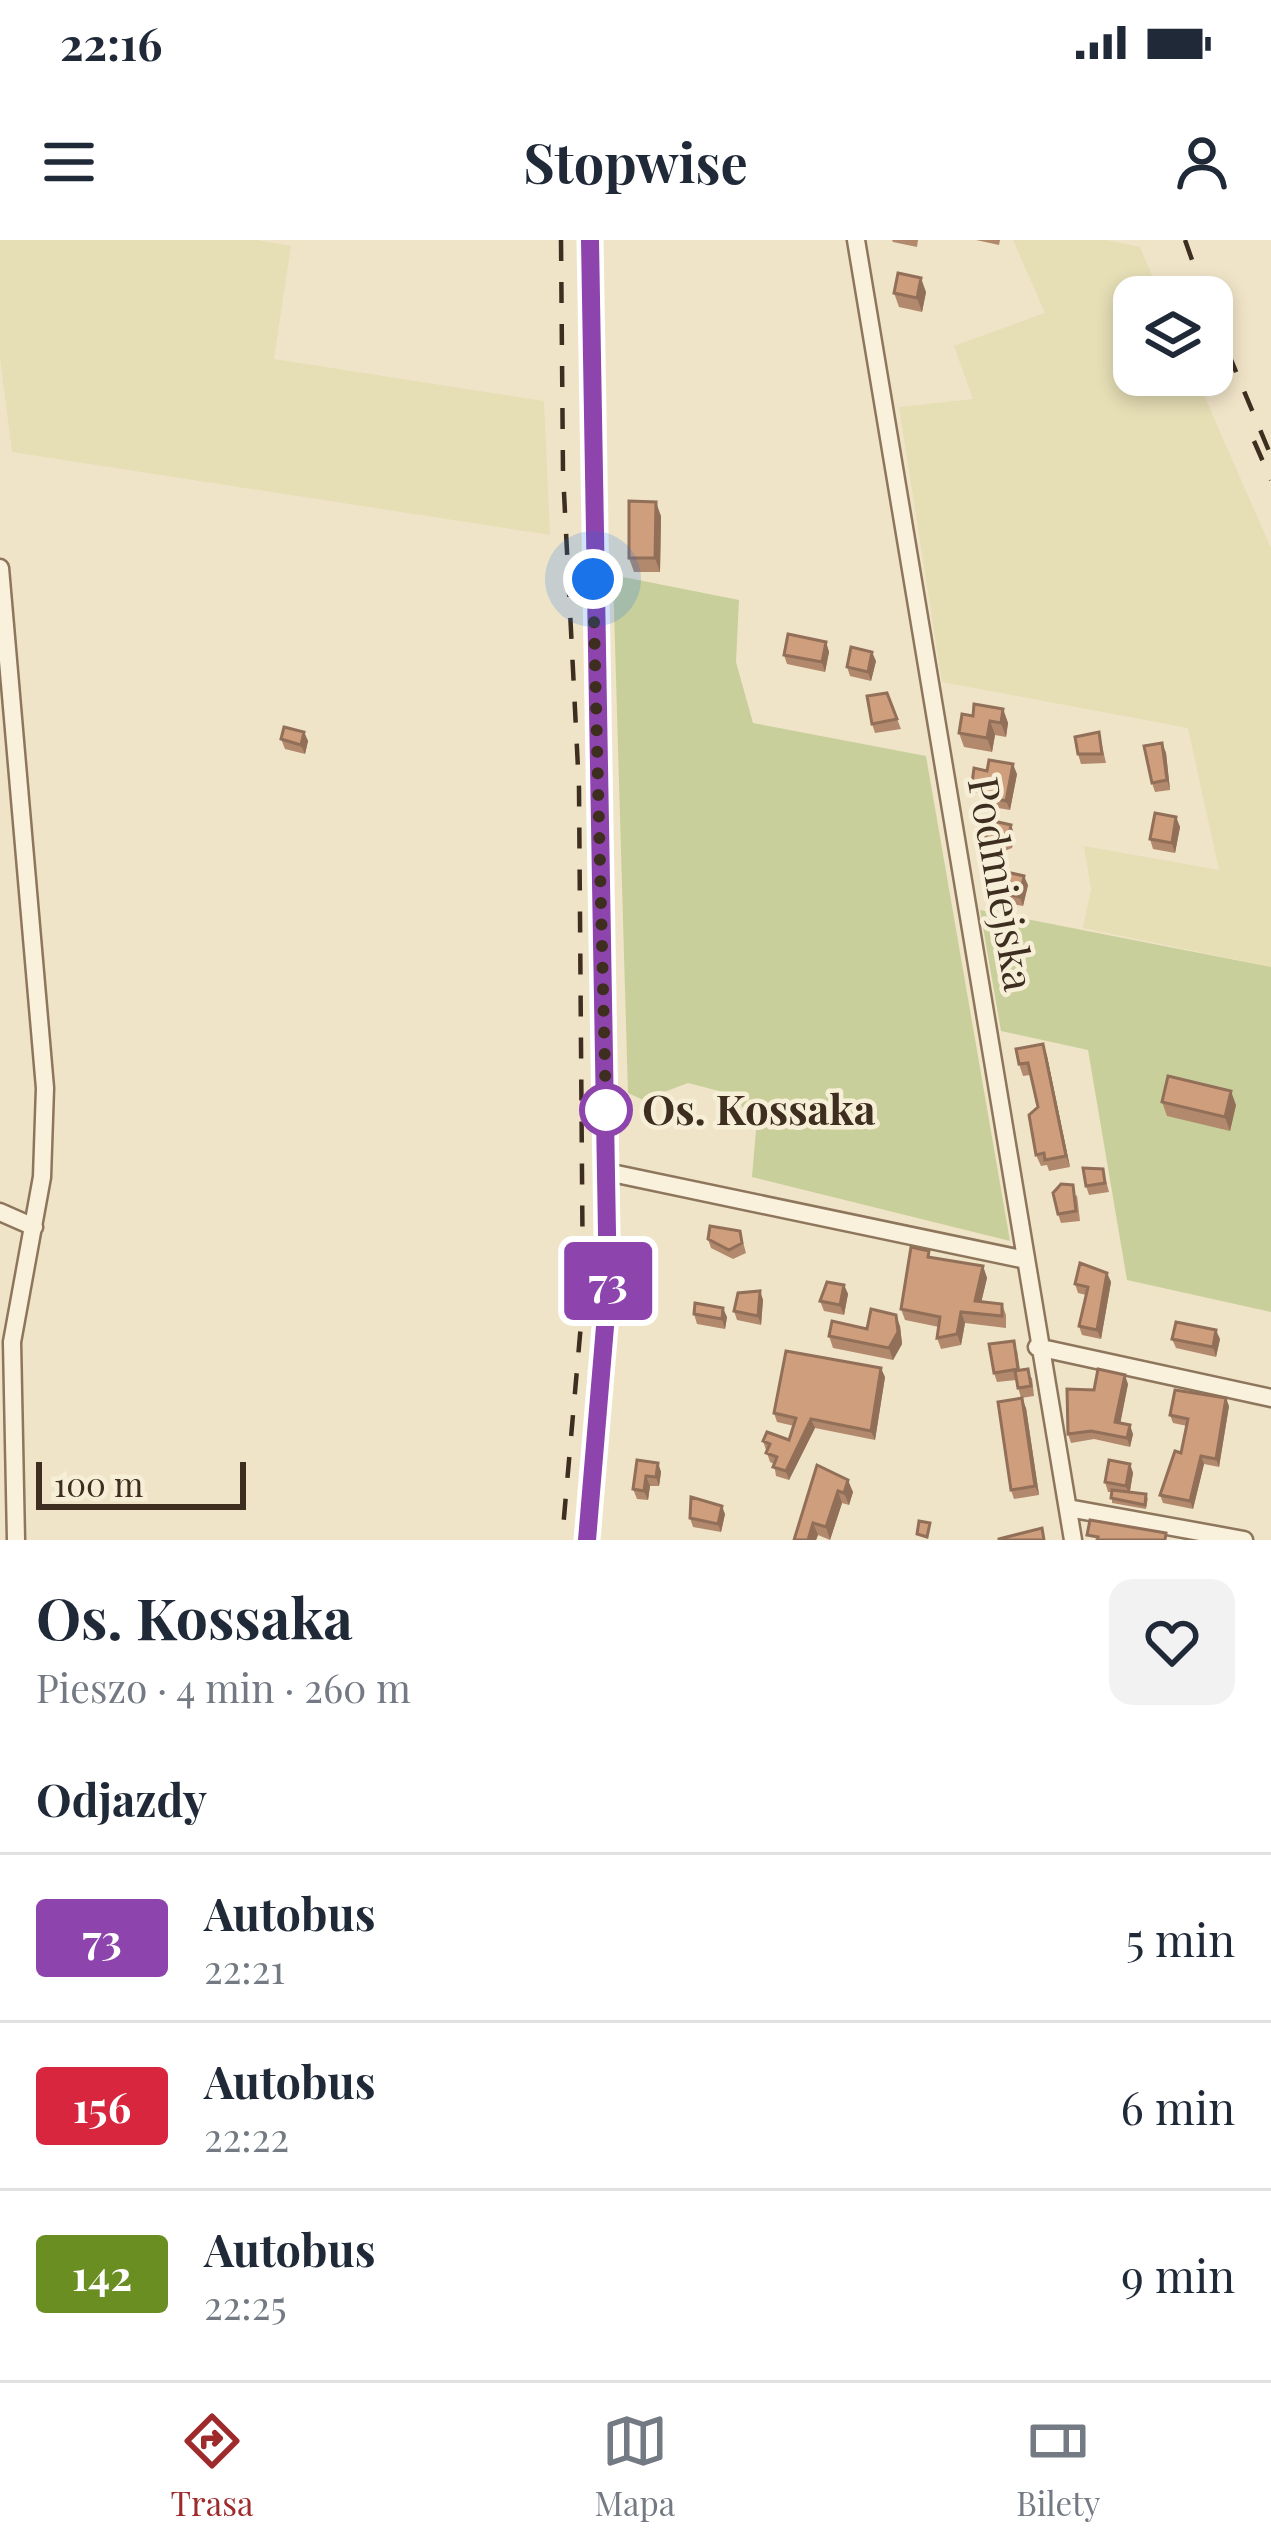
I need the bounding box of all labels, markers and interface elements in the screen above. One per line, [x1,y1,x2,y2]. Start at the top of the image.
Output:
text: 22:16 [60,12,163,72]
text: Stopwise [523,126,748,198]
icon: menu [36,129,102,195]
icon: person [1169,129,1235,195]
map controls [1113,276,1233,396]
button: layers [1113,276,1233,396]
your location [563,549,623,609]
street label: Podmiejska [957,772,1049,995]
place label: Os. Kossaka [642,1080,876,1136]
marker: Os. Kossaka [581,1085,631,1135]
line badge: 73 [554,1242,662,1320]
text: 73 [588,1253,628,1309]
scale bar [36,1456,246,1509]
text: 100 m [54,1461,143,1505]
text: Os. Kossaka [36,1578,353,1654]
button: heart [1109,1579,1235,1705]
text: Pieszo · 4 min · 260 m [36,1661,411,1713]
text: Odjazdy [36,1768,207,1828]
text: Autobus [204,1882,375,1942]
text: 5 min [1126,1908,1235,1968]
text: 73 [82,1910,122,1966]
text: 22:21 [204,1942,285,1994]
text: Autobus [204,2050,375,2110]
text: 6 min [1121,2076,1235,2136]
text: 156 [73,2078,131,2134]
text: 22:22 [204,2110,289,2162]
text: Autobus [204,2218,375,2278]
text: 9 min [1121,2244,1235,2304]
text: 142 [72,2246,132,2302]
text: 22:25 [204,2278,287,2330]
tab: Trasa [171,2408,253,2524]
tab: Mapa [595,2408,675,2524]
tab: Bilety [1016,2408,1100,2524]

